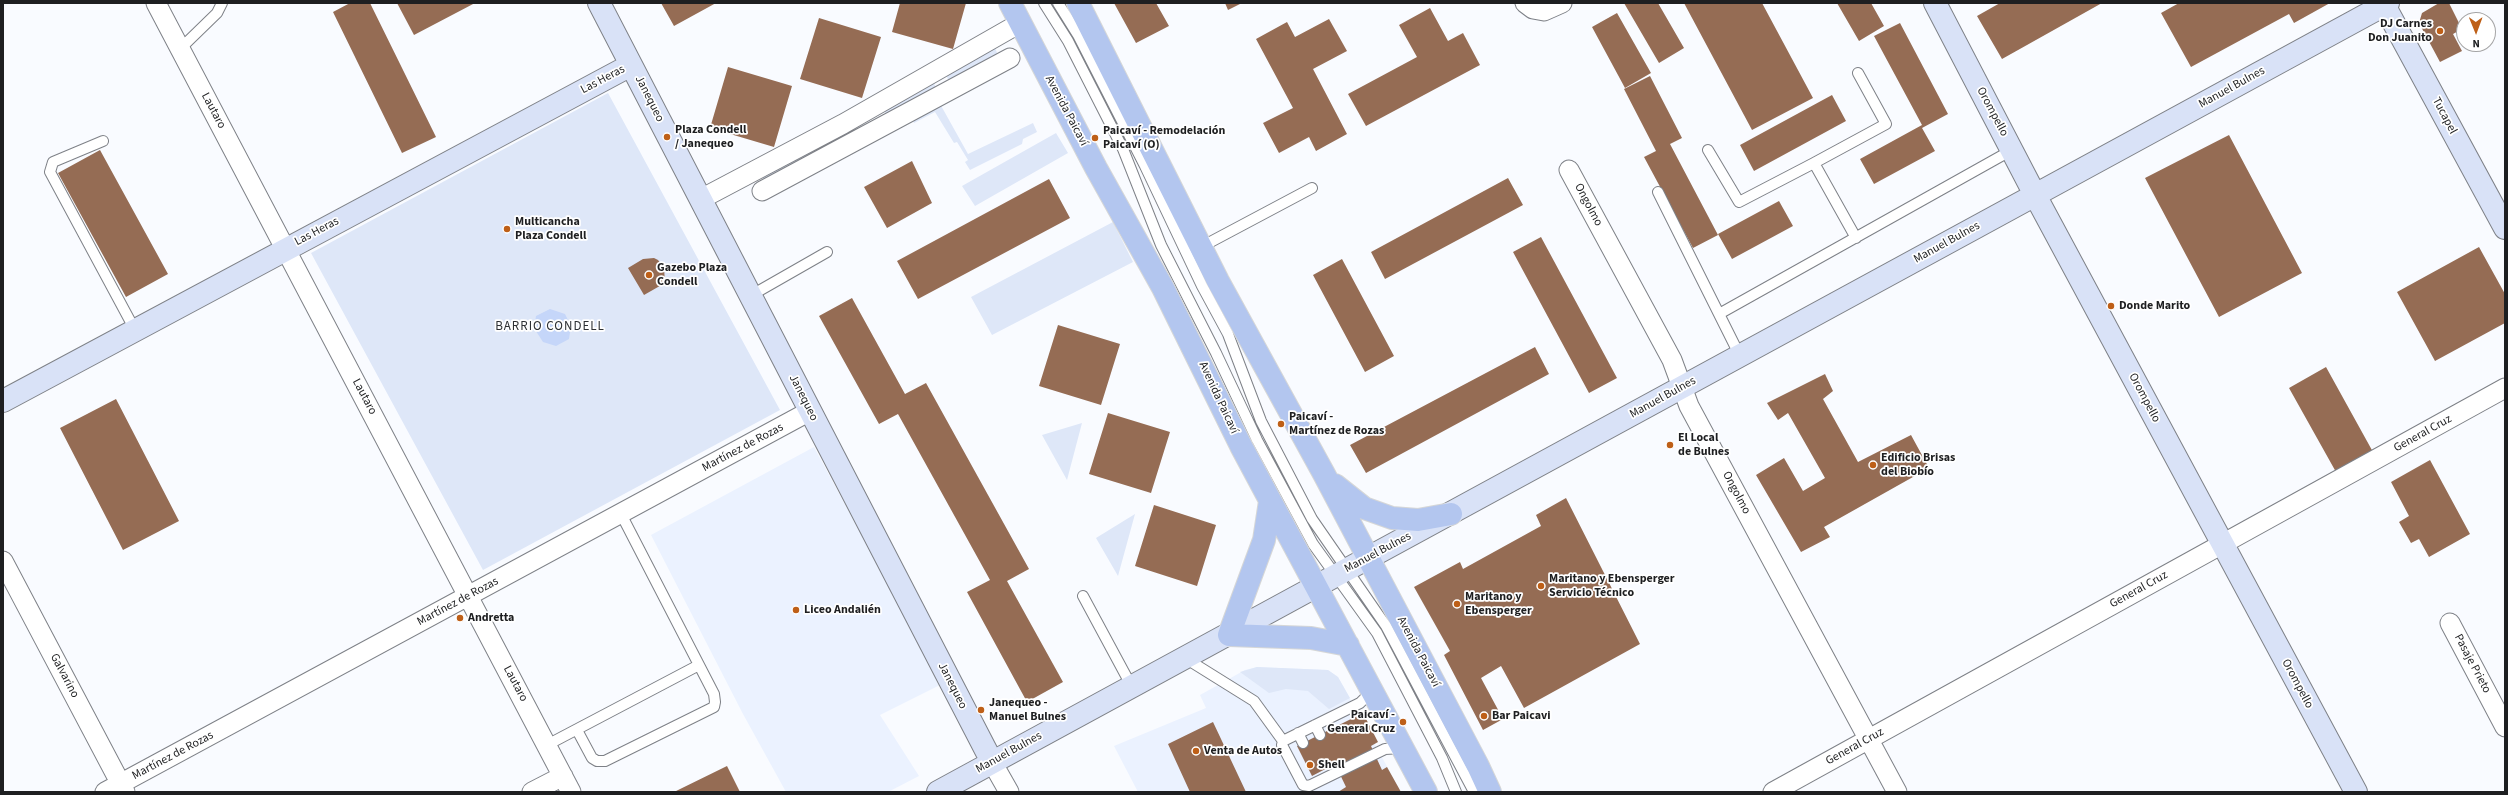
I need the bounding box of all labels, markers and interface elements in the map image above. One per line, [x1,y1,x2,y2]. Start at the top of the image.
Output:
north arrow [2456,12,2496,52]
place label: DJ Carnes Don Juanito [2368,17,2432,45]
marker: DJ Carnes Don Juanito [2435,26,2445,36]
text: N [2472,36,2480,51]
street label: Las Heras [578,62,628,98]
street label: Manuel Bulnes [2196,64,2268,112]
street label: Janequeo [631,73,667,125]
street label: Avenida Paicaví [1041,73,1091,149]
street label: Orompello [1973,85,2011,139]
street label: Lautaro [198,90,228,132]
street label: Tucapel [2428,95,2460,137]
place label: Plaza Condell / Janequeo [675,123,746,151]
place label: Paicaví - Remodelación Paicaví (O) [1103,124,1225,152]
marker: Plaza Condell / Janequeo [662,132,672,142]
marker: Paicaví - Remodelación Paicaví (O) [1090,133,1100,143]
street label: Ongolmo [1571,181,1605,229]
street label: Las Heras [292,214,342,250]
place label: Multicancha Plaza Condell [515,215,586,243]
street label: Manuel Bulnes [1911,219,1983,267]
marker: Multicancha Plaza Condell [502,224,512,234]
place label: Gazebo Plaza Condell [657,261,727,289]
marker: Gazebo Plaza Condell [644,270,654,280]
place label: Donde Marito [2119,299,2190,313]
marker: Donde Marito [2106,301,2116,311]
district label: BARRIO CONDELL [495,319,605,335]
street label: Avenida Paicaví [1195,360,1241,436]
street label: Orompello [2125,371,2163,425]
street label: Janequeo [785,372,821,424]
street label: Manuel Bulnes [1627,374,1699,422]
street label: Lautaro [349,376,379,418]
place label: Paicaví - Martínez de Rozas [1289,410,1384,438]
street label: General Cruz [2392,412,2454,456]
marker: Paicaví - Martínez de Rozas [1276,419,1286,429]
street label: Martínez de Rozas [700,421,786,475]
place label: El Local de Bulnes [1678,431,1729,459]
marker: El Local de Bulnes [1665,440,1675,450]
place label: Edificio Brisas del Biobío [1881,451,1955,479]
marker: Edificio Brisas del Biobío [1868,460,1878,470]
street label: Ongolmo [1719,469,1753,517]
street label: Manuel Bulnes [1342,529,1414,577]
street label: General Cruz [2108,568,2170,612]
place label: Maritano y Ebensperger Servicio Técnico [1549,572,1675,600]
street label: Martínez de Rozas [415,575,501,629]
marker: Maritano y Ebensperger Servicio Técnico [1536,581,1546,591]
place label: Maritano y Ebensperger [1465,590,1532,618]
marker: Maritano y Ebensperger [1452,599,1462,609]
place label: Liceo Andalién [804,603,881,617]
marker: Liceo Andalién [791,605,801,615]
place label: Andretta [468,611,514,625]
marker: Andretta [455,613,465,623]
street label: Avenida Paicaví [1393,614,1443,690]
street label: Pasaje Prieto [2450,632,2494,696]
street label: Galvarino [46,651,82,701]
street label: Orompello [2278,657,2316,711]
street label: Janequeo [934,660,970,712]
street label: Lautaro [500,663,530,705]
place label: Janequeo - Manuel Bulnes [989,696,1066,724]
marker: Janequeo - Manuel Bulnes [976,705,986,715]
place label: Paicaví - General Cruz [1327,708,1395,736]
place label: Bar Paicavi [1492,709,1551,723]
marker: Bar Paicavi [1479,711,1489,721]
marker: Paicaví - General Cruz [1398,717,1408,727]
street label: General Cruz [1824,725,1886,769]
street label: Martínez de Rozas [130,729,216,783]
street label: Manuel Bulnes [973,729,1045,777]
place label: Venta de Autos [1204,744,1282,758]
marker: Venta de Autos [1191,746,1201,756]
place label: Shell [1318,758,1345,772]
marker: Shell [1305,760,1315,770]

